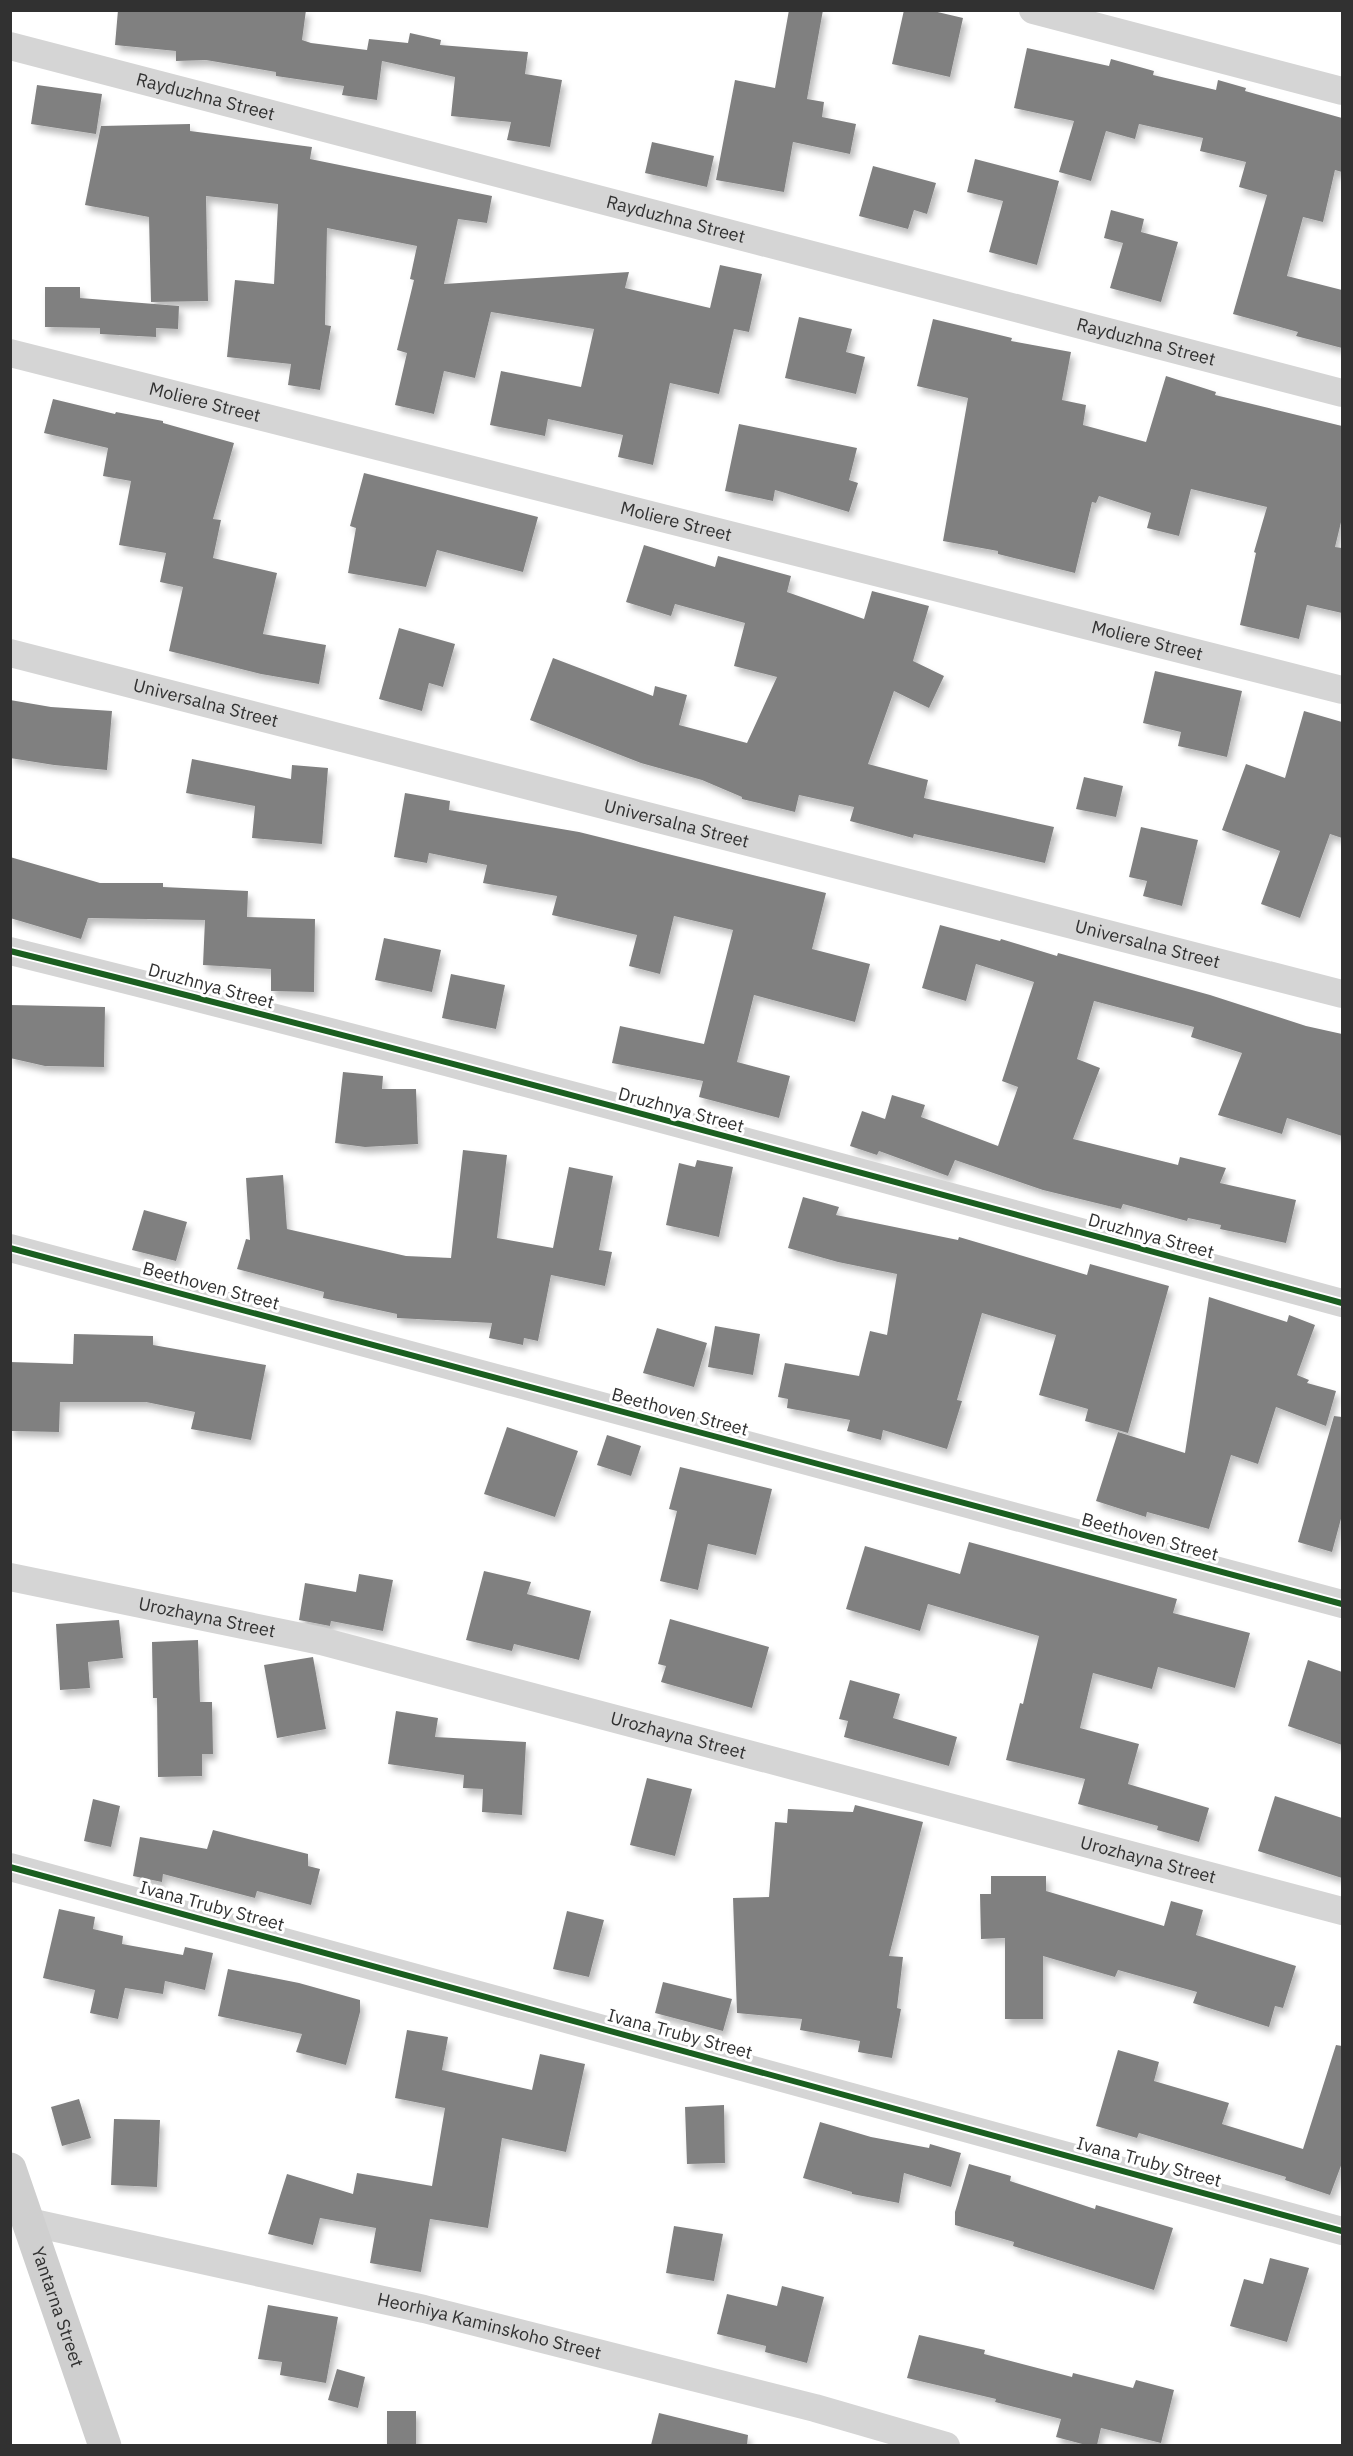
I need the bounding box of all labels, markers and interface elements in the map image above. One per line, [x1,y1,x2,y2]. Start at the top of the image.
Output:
street label: Rayduzhna Street [134,67,278,126]
street label: Rayduzhna Street [604,190,748,248]
street label: Rayduzhna Street [1074,312,1218,371]
street label: Moliere Street [147,377,263,427]
street label: Moliere Street [618,496,734,546]
street label: Moliere Street [1089,615,1205,665]
street label: Universalna Street [131,673,281,732]
street label: Universalna Street [602,794,752,853]
street label: Universalna Street [1072,914,1222,973]
street label: Druzhnya Street [146,958,277,1013]
street label: Druzhnya Street [616,1082,747,1137]
street label: Druzhnya Street [1086,1208,1217,1263]
street label: Beethoven Street [140,1256,282,1315]
street label: Beethoven Street [609,1382,751,1441]
street label: Beethoven Street [1079,1507,1221,1566]
street label: Urozhayna Street [136,1592,278,1642]
street label: Urozhayna Street [608,1706,749,1764]
street label: Urozhayna Street [1078,1830,1219,1888]
street label: Ivana Truby Street [137,1875,287,1936]
street label: Ivana Truby Street [605,2003,755,2064]
street label: Ivana Truby Street [1074,2131,1224,2192]
street label: Yantarna Street [27,2244,89,2370]
street label: Heorhiya Kaminskoho Street [375,2287,604,2364]

